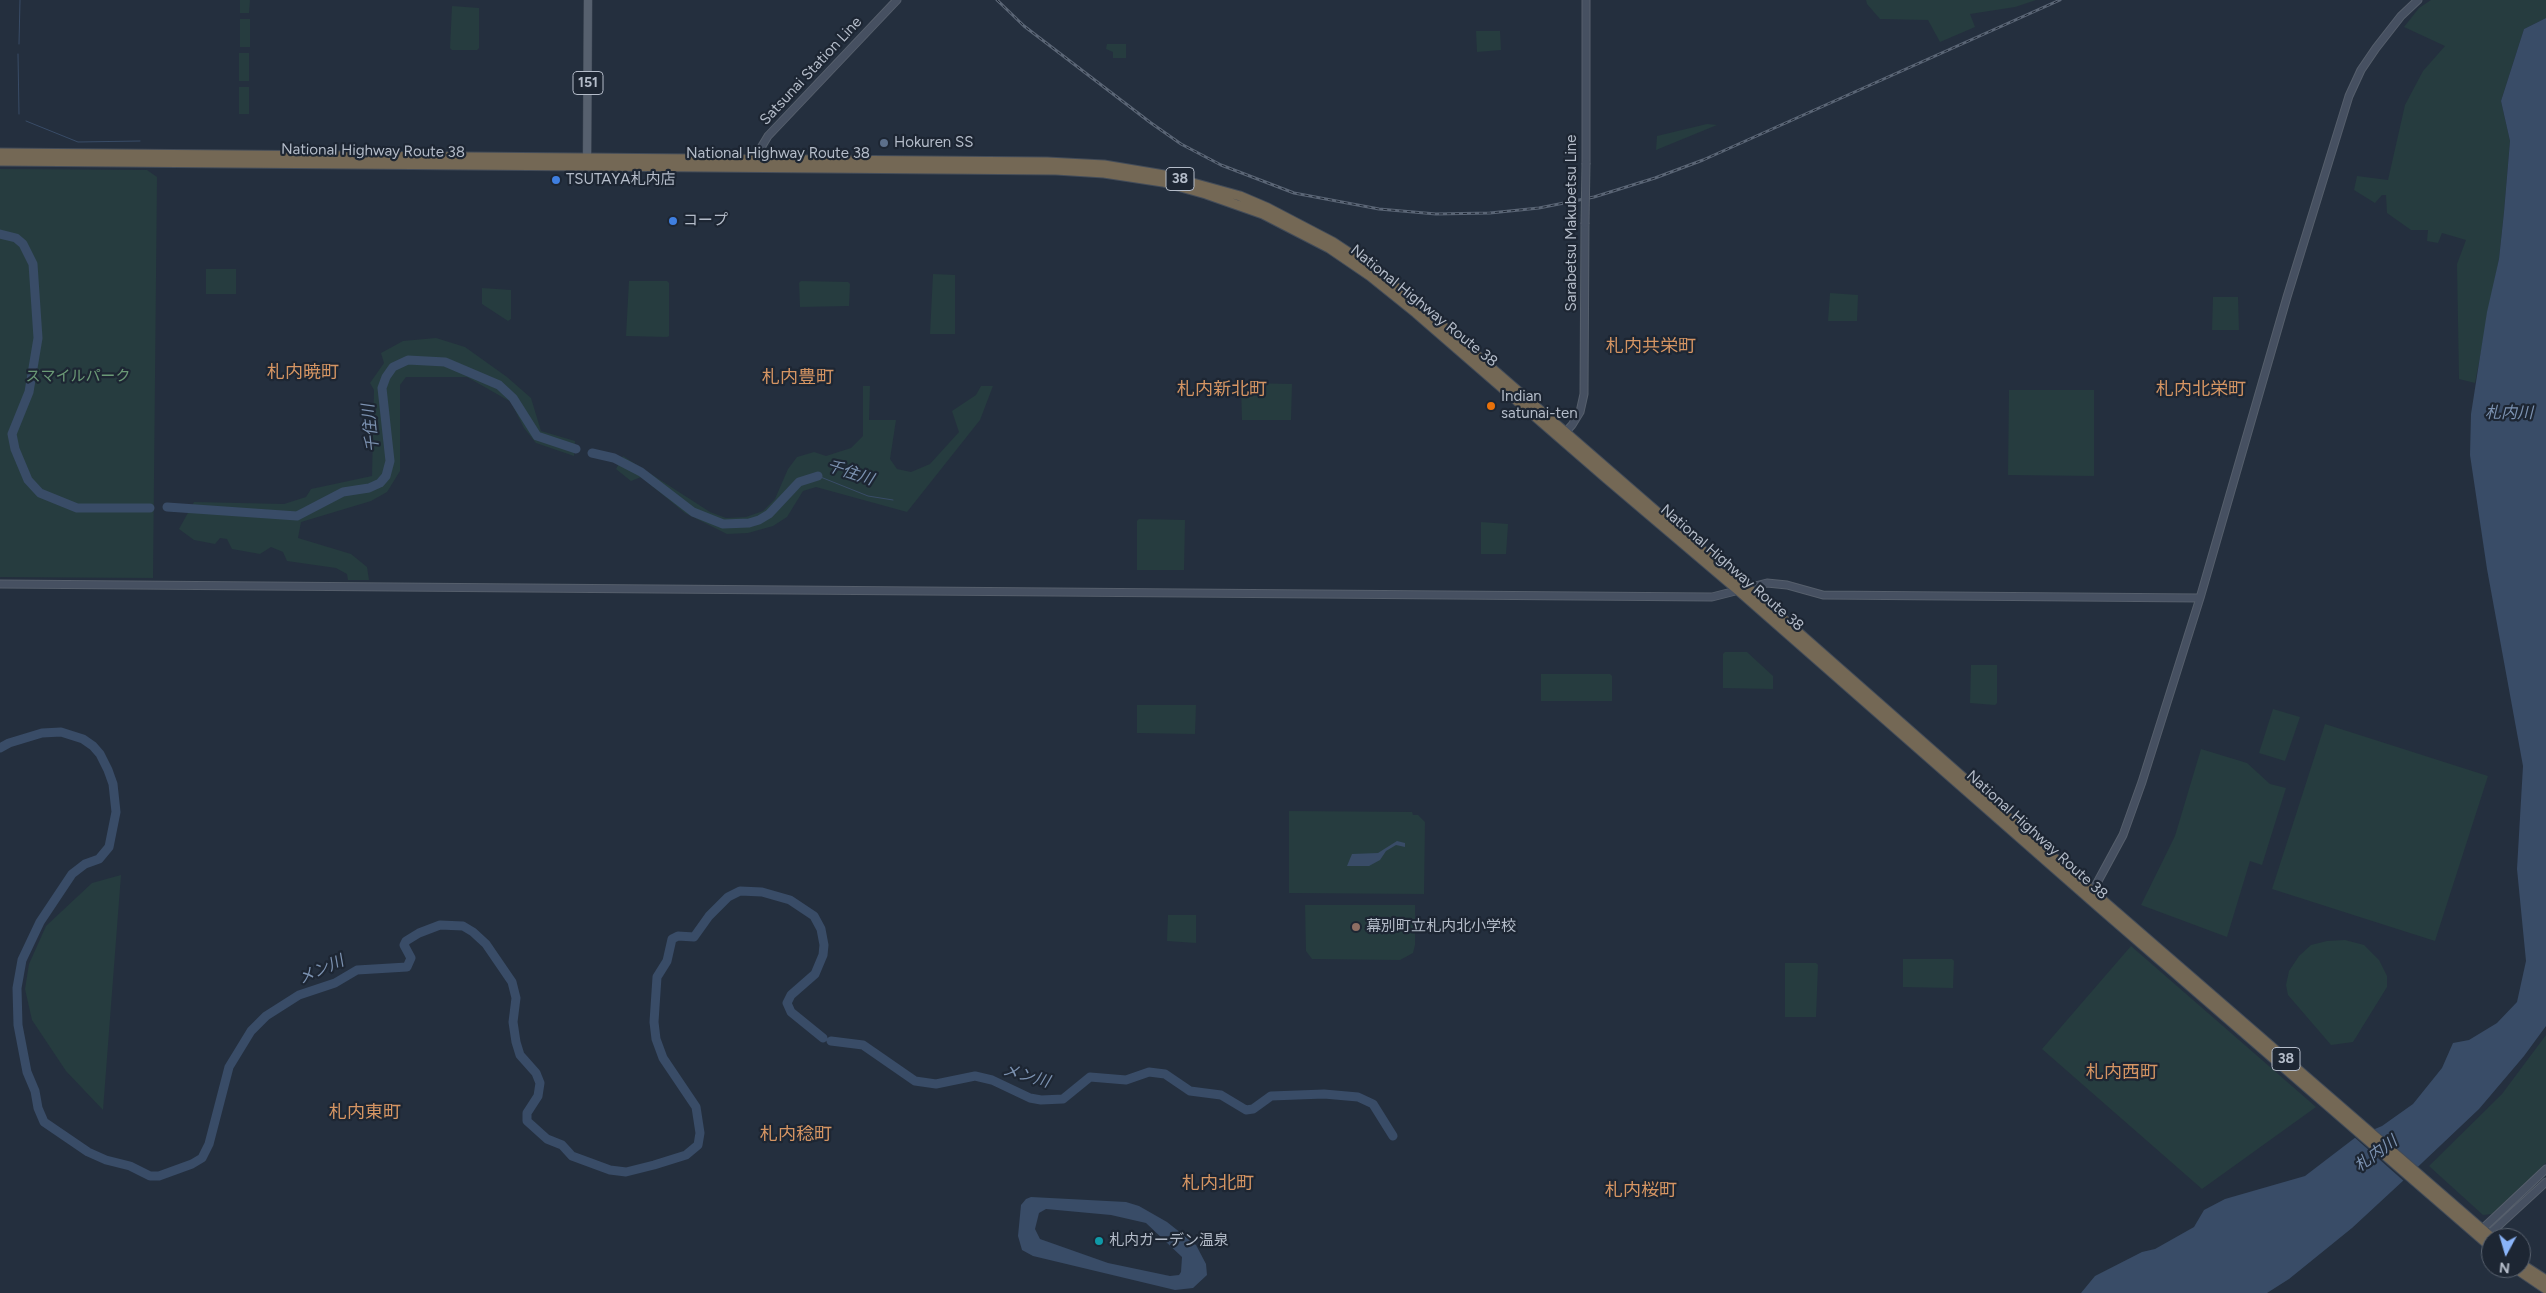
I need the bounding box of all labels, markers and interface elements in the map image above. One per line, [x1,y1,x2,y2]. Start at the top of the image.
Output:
street label: Satsunai Station Line [756,13,866,129]
road number: 151 [573,72,603,95]
place label: Hokuren SS [894,134,973,152]
street label: Sarabetsu Makubetsu Line [1563,135,1581,311]
marker: Hokuren SS [878,137,890,149]
street label: National Highway Route 38 [281,140,465,162]
street label: National Highway Route 38 [686,145,870,163]
road number: 38 [1166,168,1194,190]
place label: TSUTAYA札内店 [566,171,675,189]
marker: TSUTAYA札内店 [550,174,562,186]
place label: コープ [683,212,728,230]
marker: コープ [667,215,679,227]
street label: National Highway Route 38 [1347,241,1501,371]
district label: 札内共栄町 [1606,336,1696,358]
district label: 札内暁町 [267,362,339,384]
district label: 札内豊町 [762,367,834,389]
park label: スマイルパーク [26,368,130,386]
district label: 札内新北町 [1177,379,1267,401]
district label: 札内北栄町 [2156,379,2246,401]
place label: Indian satunai-ten [1501,388,1578,423]
marker: Indian satunai-ten [1485,400,1497,412]
water label: 千住川 [359,403,383,453]
water label: 札内川 [2485,403,2533,423]
water label: 千住川 [824,456,876,490]
street label: National Highway Route 38 [1657,501,1807,635]
street label: National Highway Route 38 [1963,767,2111,903]
place label: 幕別町立札内北小学校 [1366,918,1516,936]
marker: 幕別町立札内北小学校 [1350,921,1362,933]
water label: メン川 [295,951,347,989]
road number: 38 [2272,1048,2300,1070]
water label: メン川 [1000,1060,1052,1092]
district label: 札内西町 [2086,1062,2158,1084]
district label: 札内東町 [329,1102,401,1124]
district label: 札内稔町 [760,1124,832,1146]
water label: 札内川 [2351,1132,2401,1176]
district label: 札内北町 [1182,1173,1254,1195]
district label: 札内桜町 [1605,1180,1677,1202]
north arrow [2481,1228,2531,1278]
place label: 札内ガーデン温泉 [1109,1232,1229,1250]
marker: 札内ガーデン温泉 [1093,1235,1105,1247]
text: N [2498,1258,2511,1276]

